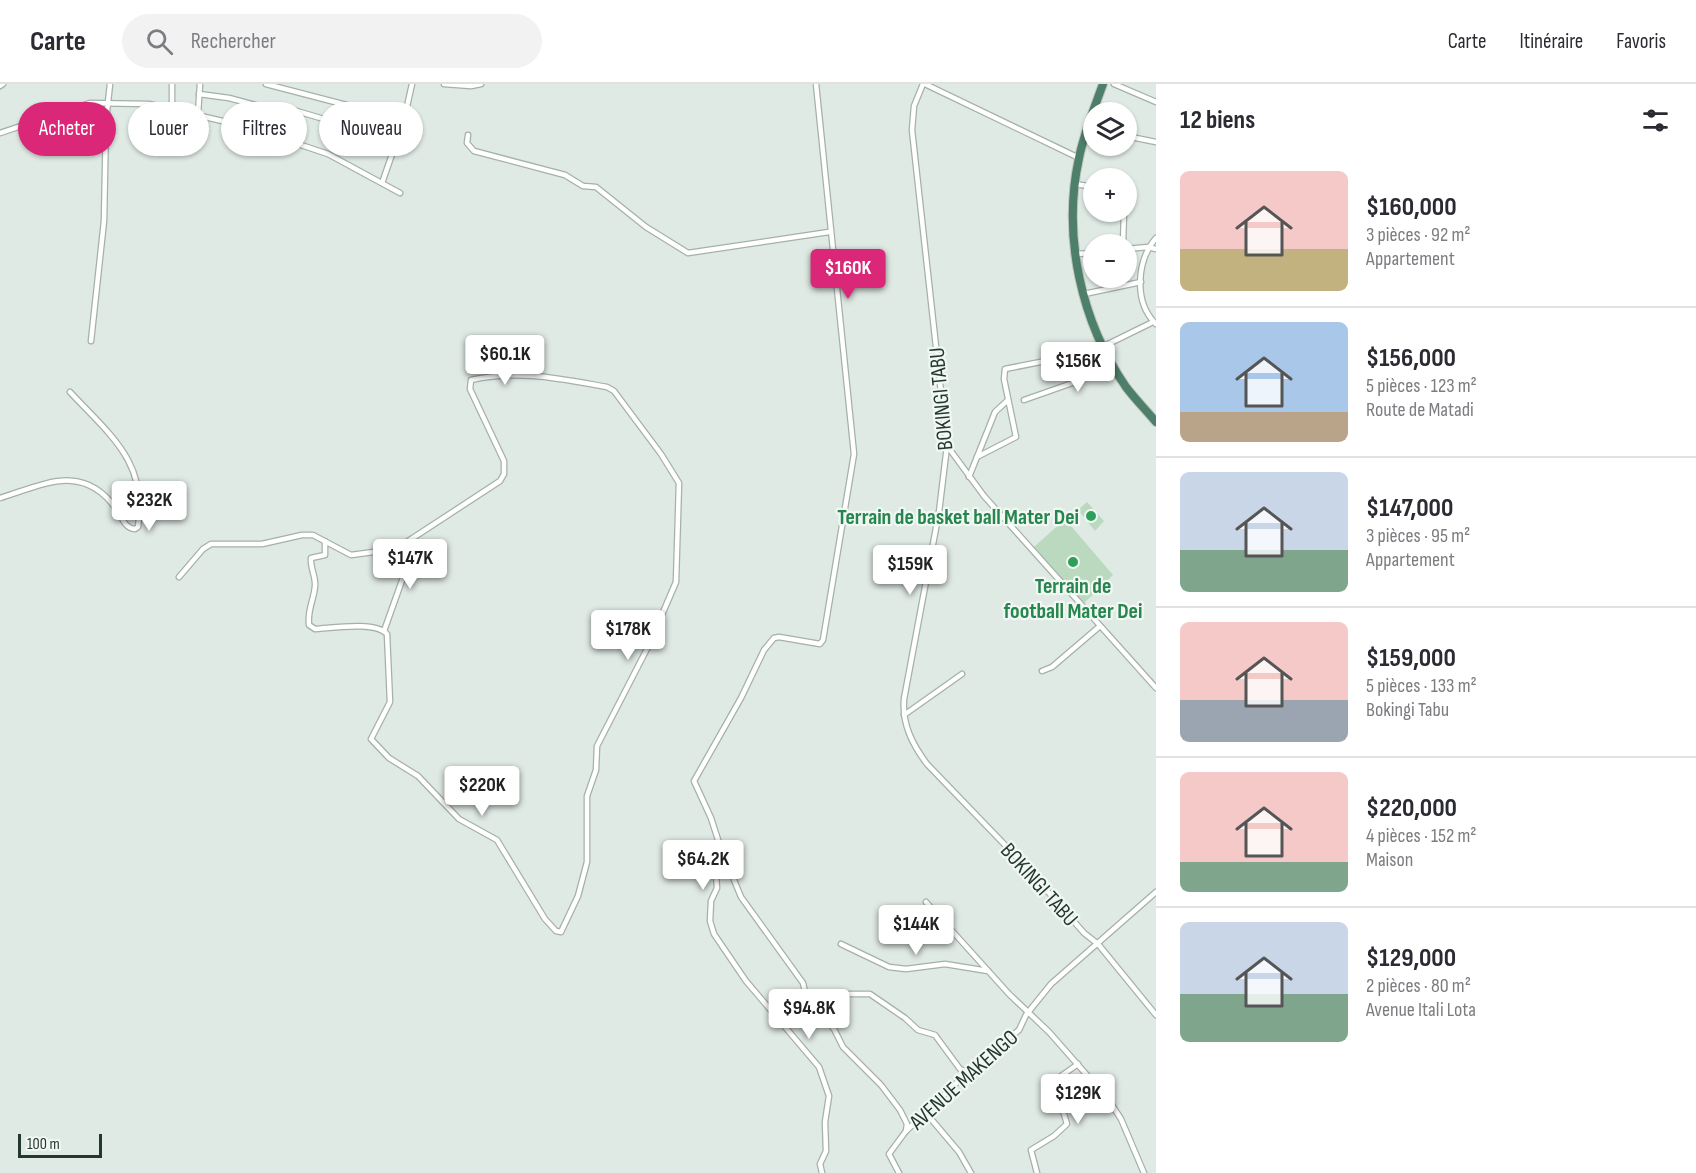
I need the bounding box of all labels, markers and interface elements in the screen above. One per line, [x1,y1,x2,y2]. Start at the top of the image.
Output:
search box [122,14,542,68]
text: Carte [30,25,86,58]
icon: search [143,25,176,58]
text: Rechercher [191,28,276,55]
text: Carte [1448,29,1487,54]
text: Itinéraire [1520,29,1583,54]
text: Favoris [1616,29,1666,54]
chip: Acheter [18,102,116,156]
chip: Louer [128,102,209,156]
chip: Filtres [221,102,307,156]
chip: Nouveau [319,102,423,156]
map controls [1083,102,1137,288]
button: layers [1083,102,1137,156]
icon: filters [1639,104,1672,137]
text: 12 biens [1180,105,1255,136]
button: + [1083,168,1137,222]
text: $160,000 [1366,192,1457,223]
icon: home [1228,195,1300,267]
text: 3 pièces · 92 m² [1366,223,1470,247]
button: − [1083,234,1137,288]
text: Appartement [1366,247,1455,271]
pin: $160K [806,249,890,300]
text: $160K [825,256,871,280]
pin: $60.1K [456,335,554,386]
text: $60.1K [479,342,531,366]
pin: $156K [1036,342,1120,393]
text: $156,000 [1366,343,1456,374]
street label: BOKINGI TABU [924,346,959,451]
icon: home [1228,346,1300,418]
text: $156K [1055,349,1101,373]
text: 5 pièces · 123 m² [1366,374,1477,398]
text: Route de Matadi [1366,398,1474,422]
pin: $232K [107,481,191,532]
text: $232K [126,488,172,512]
text: $147,000 [1366,493,1453,524]
icon: home [1228,496,1300,568]
place label: Terrain de basket ball Mater Dei [837,504,1079,531]
marker: Terrain de basket ball Mater Dei [1084,509,1098,523]
text: 3 pièces · 95 m² [1366,524,1470,548]
pin: $147K [368,539,452,590]
pin: $159K [868,545,952,596]
text: $147K [387,546,433,570]
text: Appartement [1366,548,1455,572]
text: $159K [887,552,933,576]
marker: Terrain de football Mater Dei [1066,555,1080,569]
place label: Terrain de football Mater Dei [1004,573,1142,625]
pin: $178K [586,610,670,661]
text: $178K [605,617,651,641]
text: $159,000 [1366,643,1456,674]
icon: home [1228,646,1300,718]
text: 5 pièces · 133 m² [1366,674,1477,698]
text: Bokingi Tabu [1366,698,1449,722]
pin: $220K [440,766,524,817]
text: $220K [458,773,506,797]
text: $220,000 [1366,793,1457,824]
icon: home [1228,796,1300,868]
text: 4 pièces · 152 m² [1366,824,1477,848]
street label: BOKINGI TABU [994,838,1083,932]
pin: $64.2K [654,840,752,891]
text: $64.2K [677,847,729,871]
text: Maison [1366,848,1413,872]
pin: $144K [874,905,958,956]
text: $144K [893,912,939,936]
text: $129,000 [1366,943,1456,974]
icon: home [1228,946,1300,1018]
text: 2 pièces · 80 m² [1366,974,1471,998]
pin: $94.8K [760,989,858,1040]
text: $94.8K [783,996,835,1020]
text: Avenue Itali Lota [1366,998,1476,1022]
street label: AVENUE MAKENGO [903,1024,1024,1137]
pin: $129K [1036,1074,1120,1125]
text: $129K [1055,1081,1101,1105]
scale bar [18,1131,102,1158]
text: 100 m [27,1135,60,1154]

